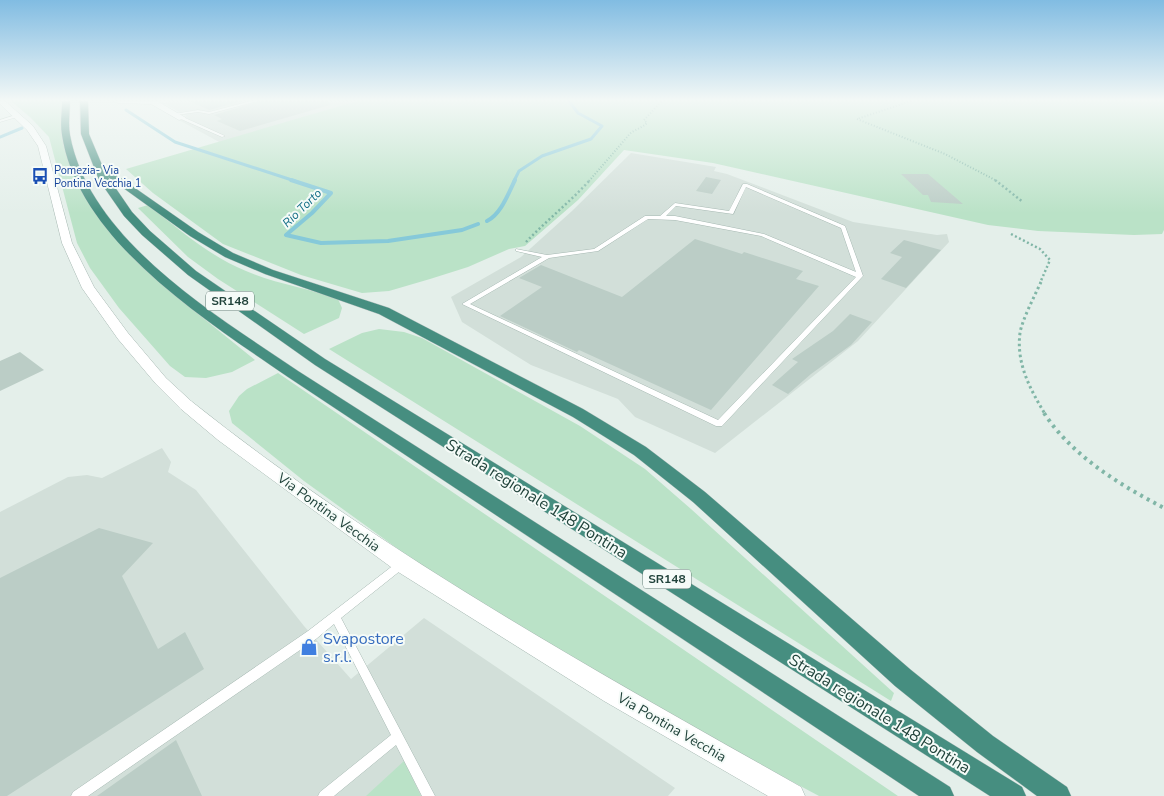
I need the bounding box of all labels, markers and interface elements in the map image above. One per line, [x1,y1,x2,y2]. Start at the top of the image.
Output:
place label: Pomezia- Via Pontina Vecchia 1 [54,163,141,191]
bus stop icon: Pomezia- Via Pontina Vecchia 1 [30,166,50,186]
water label: Rio Torto [279,185,325,231]
road number: SR148 [206,292,254,310]
street label: Strada regionale 148 Pontina [442,434,631,564]
street label: Via Pontina Vecchia [273,468,384,556]
road number: SR148 [643,570,691,588]
place label: Svapostore s.r.l. [323,628,404,668]
shop icon: Svapostore s.r.l. [299,637,319,657]
street label: Strada regionale 148 Pontina [785,649,974,779]
street label: Via Pontina Vecchia [613,688,730,766]

